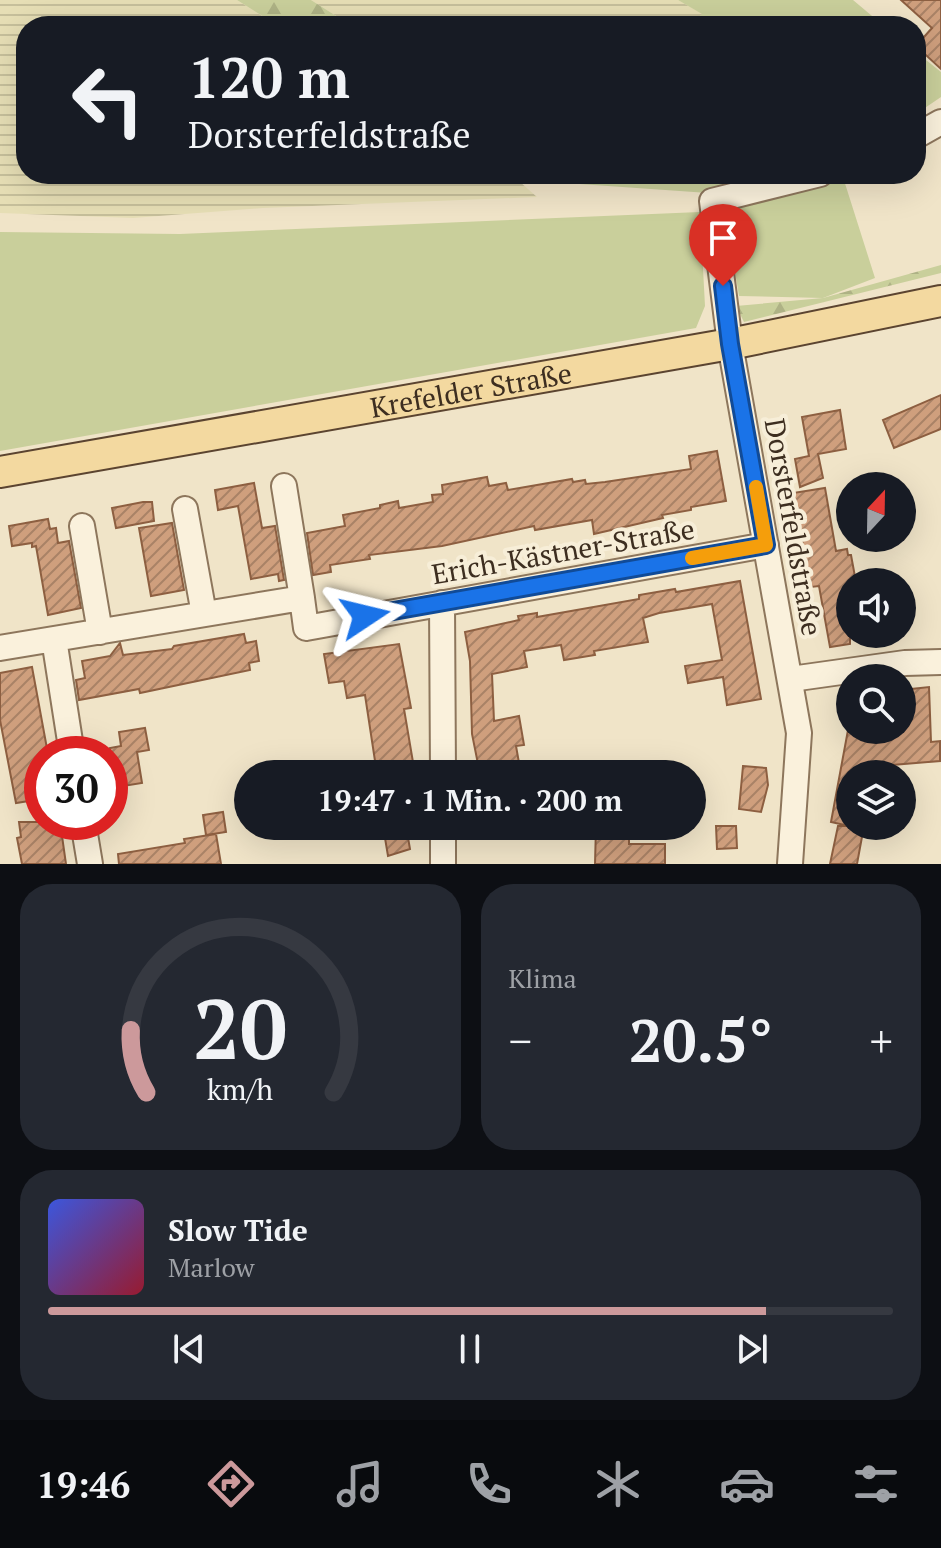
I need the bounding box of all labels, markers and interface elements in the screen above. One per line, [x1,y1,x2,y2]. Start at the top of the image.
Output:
text: 120 m [188,40,350,114]
icon: left [56,48,160,152]
text: Dorsterfeldstraße [188,111,471,158]
pin [689,204,757,286]
icon: arrive [701,216,745,260]
street label: Krefelder Straße [367,354,575,425]
street label: Dorsterfeldstraße [757,416,831,638]
north arrow [836,472,916,552]
map controls [836,472,916,840]
street label: Erich-Kästner-Straße [429,510,697,592]
button: sound [836,568,916,648]
position arrow [323,574,407,658]
button: search [836,664,916,744]
speed limit sign: 30 [24,736,128,840]
button: layers [836,760,916,840]
text: 19:47 · 1 Min. · 200 m [318,780,622,820]
text: Klima [509,961,577,995]
text: 20 [193,973,287,1083]
text: 20.5° [629,1000,773,1079]
text: − [509,1011,532,1070]
text: + [870,1011,893,1070]
text: km/h [207,1070,273,1108]
text: Slow Tide [168,1210,308,1250]
text: Marlow [168,1250,254,1284]
icon: previous [167,1327,211,1371]
icon: pause [448,1327,492,1371]
icon: next [730,1327,774,1371]
icon: directions [203,1456,259,1512]
icon: music [332,1456,388,1512]
icon: phone [461,1456,517,1512]
icon: climate [590,1456,646,1512]
icon: car [719,1456,775,1512]
icon: filters [848,1456,904,1512]
text: 19:46 [37,1461,130,1508]

